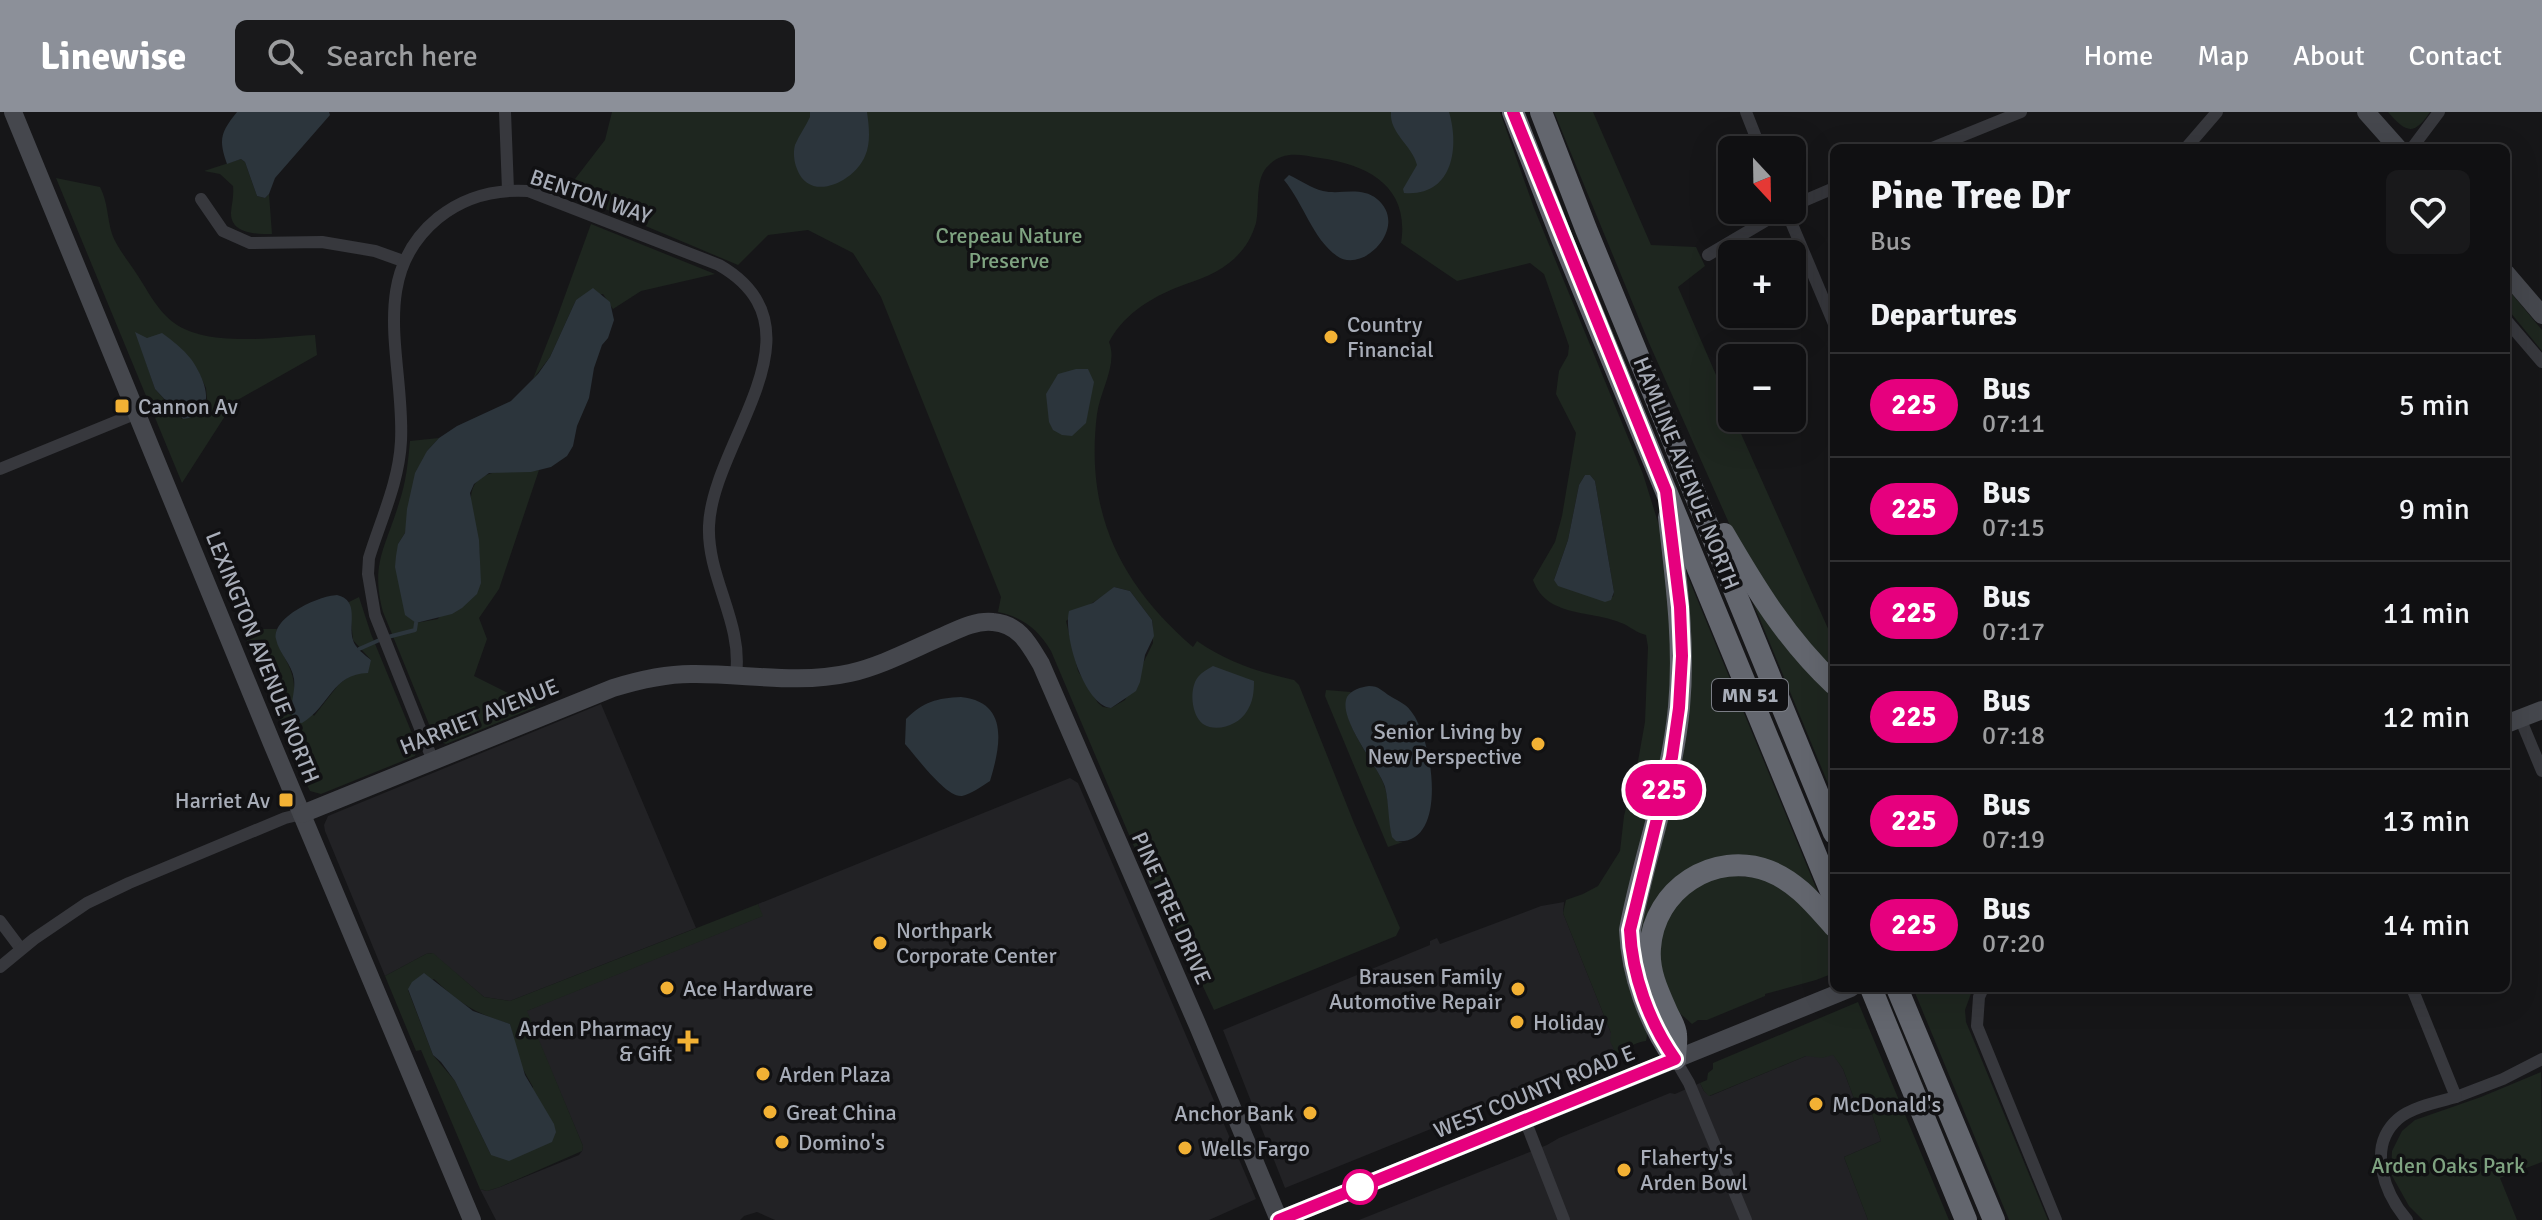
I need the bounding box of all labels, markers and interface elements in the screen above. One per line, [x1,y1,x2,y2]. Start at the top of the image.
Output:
search box [235,20,795,92]
text: Linewise [40,33,187,80]
icon: search [263,34,307,78]
text: Search here [327,38,478,75]
text: Home [2084,39,2153,73]
text: Map [2197,39,2249,73]
text: About [2293,39,2365,73]
text: Contact [2409,39,2502,73]
north arrow [1718,136,1806,224]
map controls [1718,136,1806,432]
street label: BENTON WAY [527,163,655,230]
button: heart [2386,170,2470,254]
text: Pine Tree Dr [1870,172,2070,219]
park label: Crepeau Nature Preserve [936,222,1083,274]
text: Bus [1870,226,1911,258]
button: + [1718,240,1806,328]
text: Departures [1870,297,2017,334]
place label: Country Financial [1347,311,1434,363]
marker: Country Financial [1322,328,1340,346]
button: − [1718,344,1806,432]
street label: HAMLINE AVENUE NORTH [1627,353,1746,593]
text: Bus [1982,371,2030,408]
text: 5 min [2399,387,2470,424]
text: 225 [1891,388,1937,422]
place label: Cannon Av [138,393,238,420]
marker: Cannon Av [113,397,131,415]
text: 07:11 [1982,408,2045,440]
text: Bus [1982,475,2030,512]
text: 9 min [2399,491,2470,528]
text: 225 [1891,492,1937,526]
text: 07:15 [1982,512,2045,544]
street label: LEXINGTON AVENUE NORTH [200,527,325,787]
text: Bus [1982,579,2030,616]
text: 11 min [2383,595,2470,632]
text: 225 [1891,596,1937,630]
text: 07:17 [1982,616,2045,648]
street label: HARRIET AVENUE [396,672,563,761]
road number: MN 51 [1712,679,1788,711]
text: Bus [1982,683,2030,720]
text: 12 min [2383,699,2470,736]
text: 225 [1891,700,1937,734]
place label: Senior Living by New Perspective [1368,718,1523,770]
text: 07:18 [1982,720,2045,752]
marker: Senior Living by New Perspective [1529,735,1547,753]
line badge: 225 [1618,764,1710,816]
text: 225 [1641,773,1687,807]
place label: Harriet Av [175,787,270,814]
text: Bus [1982,787,2030,824]
marker: Harriet Av [277,791,295,809]
text: 13 min [2383,803,2470,840]
text: 225 [1891,804,1937,838]
text: 07:19 [1982,824,2045,856]
street label: PINE TREE DRIVE [1126,828,1217,989]
text: Bus [1982,891,2030,928]
text: 14 min [2383,907,2470,944]
text: 225 [1891,908,1937,942]
place label: Northpark Corporate Center [896,917,1057,969]
text: 07:20 [1982,928,2045,960]
marker: Northpark Corporate Center [871,934,889,952]
place label: Brausen Family Automotive Repair [1329,963,1503,1015]
place label: Ace Hardware [683,975,813,1002]
marker: Ace Hardware [658,979,676,997]
marker: Brausen Family Automotive Repair [1509,980,1527,998]
place label: Holiday [1533,1009,1605,1036]
marker: Holiday [1508,1013,1526,1031]
place label: Arden Pharmacy & Gift [518,1015,673,1067]
marker: Arden Pharmacy & Gift [679,1032,697,1050]
street label: WEST COUNTY ROAD E [1430,1039,1639,1144]
place label: Arden Plaza [779,1061,891,1088]
marker: Arden Plaza [754,1065,772,1083]
place label: McDonald's [1832,1091,1941,1118]
marker: McDonald's [1807,1095,1825,1113]
place label: Great China [786,1099,897,1126]
place label: Anchor Bank [1174,1100,1294,1127]
marker: Great China [761,1103,779,1121]
marker: Anchor Bank [1301,1104,1319,1122]
place label: Domino's [798,1129,885,1156]
marker: Domino's [773,1133,791,1151]
place label: Wells Fargo [1201,1135,1310,1162]
marker: Wells Fargo [1176,1139,1194,1157]
place label: Flaherty's Arden Bowl [1640,1144,1748,1196]
park label: Arden Oaks Park [2371,1152,2525,1179]
marker: Flaherty's Arden Bowl [1615,1161,1633,1179]
unlabelled marker [1343,1170,1377,1204]

